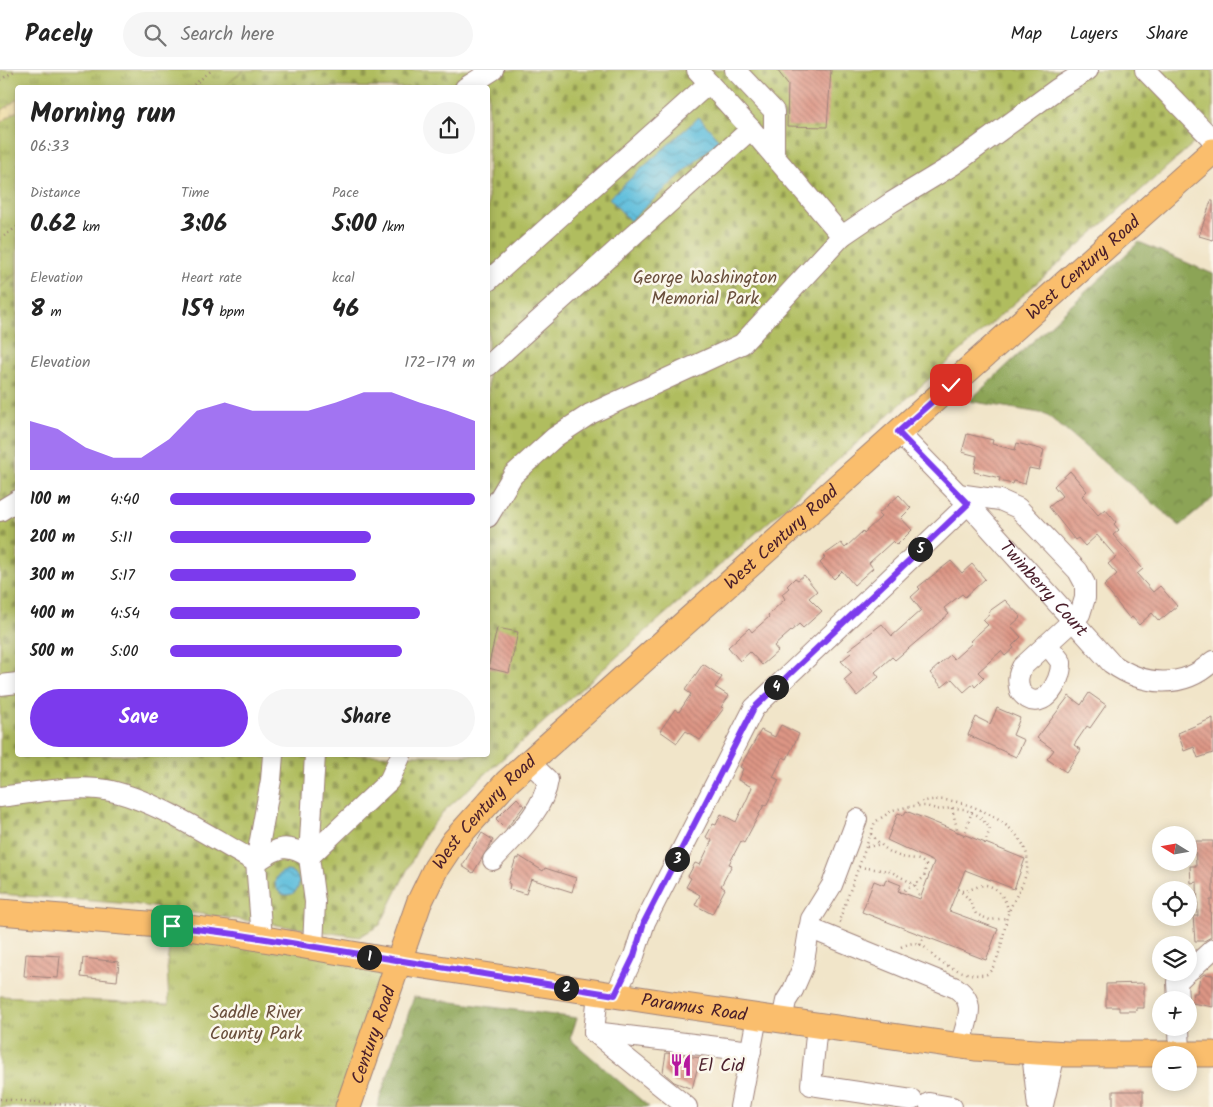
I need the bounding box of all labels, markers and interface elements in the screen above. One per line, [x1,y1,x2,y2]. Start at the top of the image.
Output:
search box [123,12,473,57]
text: Pacely [25,15,93,54]
text: Search here [181,20,274,50]
text: Map [1011,20,1042,49]
text: Layers [1070,20,1118,49]
text: Share [1146,20,1188,49]
icon: search [141,21,169,49]
text: Morning run [30,92,176,137]
button: share [423,102,475,154]
text: 06:33 [30,134,69,159]
text: Distance [30,182,80,204]
text: Time [181,182,209,204]
text: Pace [332,182,359,204]
text: 0.62 [30,204,77,244]
text: 3:06 [181,204,227,244]
text: 5:00 [332,204,376,244]
street label: West Century Road [1020,208,1149,328]
text: km [77,216,100,238]
text: /km [376,216,405,238]
park label: George Washington Memorial Park [633,264,777,314]
text: Elevation [30,267,83,289]
text: Heart rate [181,267,242,289]
text: kcal [332,267,355,289]
text: 8 [30,289,45,329]
text: 159 [181,289,214,329]
text: 46 [332,289,359,329]
text: m [45,301,62,323]
text: bpm [214,301,245,323]
text: Elevation [30,350,91,375]
text: 172–179 m [404,350,475,375]
pin [930,364,972,406]
icon: check [937,371,965,399]
street label: West Century Road [718,478,847,598]
text: 100 m [30,487,71,512]
text: 4:40 [110,487,140,512]
text: 200 m [30,525,75,550]
text: 5:11 [110,525,133,550]
street label: Twinberry Court [991,535,1095,645]
pin: 5 [908,536,932,562]
text: 5 [917,538,924,560]
text: 300 m [30,563,74,588]
text: 5:17 [110,563,135,588]
text: 400 m [30,601,74,626]
text: 4:54 [110,601,140,626]
text: 500 m [30,639,74,664]
text: 5:00 [110,639,139,664]
pin: 4 [764,674,788,700]
text: 4 [773,676,780,698]
button: Save [30,689,248,747]
button: Share [258,689,475,747]
street label: West Century Road [426,748,545,876]
north arrow [1152,826,1198,871]
map controls [1152,826,1197,1091]
pin: 3 [664,846,690,872]
text: 3 [674,848,681,870]
button: locate [1152,881,1197,926]
pin [151,905,193,947]
icon: arrive [158,912,186,940]
button: layers [1152,936,1197,981]
pin: 1 [356,944,382,970]
text: 1 [367,946,372,968]
pin: 2 [554,976,578,1000]
text: 2 [562,977,571,999]
street label: Century Road [344,982,405,1089]
street label: Paramus Road [639,986,750,1031]
button: + [1152,991,1197,1036]
park label: Saddle River County Park [210,999,303,1049]
button: − [1152,1046,1197,1091]
restaurant icon: El Cid [668,1052,694,1078]
place label: El Cid [698,1052,745,1081]

